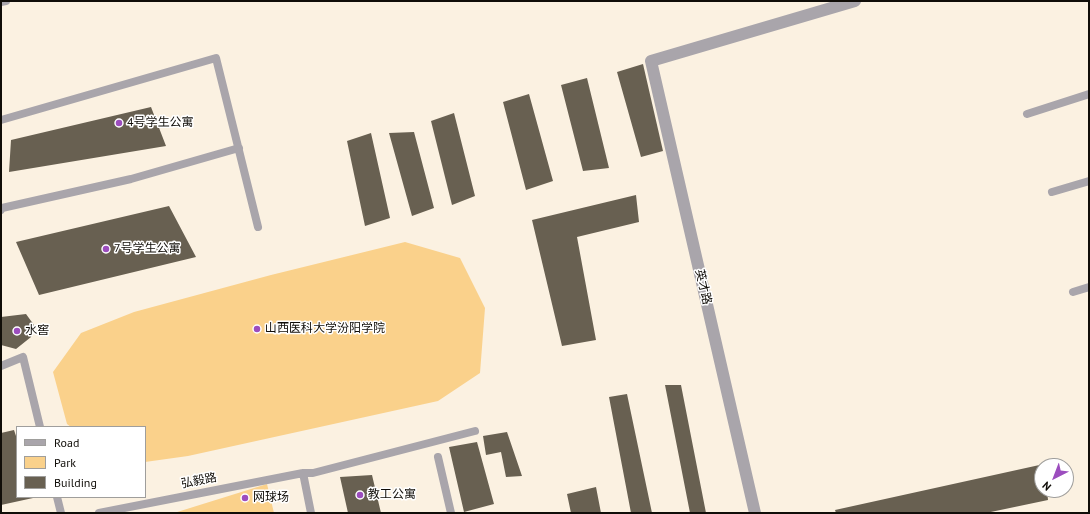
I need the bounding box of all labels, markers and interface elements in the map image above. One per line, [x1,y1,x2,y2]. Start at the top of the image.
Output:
place label: 4号学生公寓 [127,116,194,130]
marker: 4号学生公寓 [114,118,124,128]
place label: 7号学生公寓 [114,242,181,256]
marker: 7号学生公寓 [101,244,111,254]
street label: 英才路 [692,268,714,306]
place label: 山西医科大学汾阳学院 [265,322,385,336]
place label: 水窖 [25,324,49,338]
marker: 山西医科大学汾阳学院 [252,324,262,334]
marker: 水窖 [12,326,22,336]
legend [16,426,146,498]
text: Road [54,435,79,450]
text: Park [54,455,76,470]
north arrow [1034,458,1074,498]
street label: 弘毅路 [180,470,218,492]
text: Building [54,475,97,490]
text: N [1039,479,1054,494]
place label: 教工公寓 [368,488,416,502]
marker: 教工公寓 [355,490,365,500]
place label: 网球场 [253,491,289,505]
marker: 网球场 [240,493,250,503]

